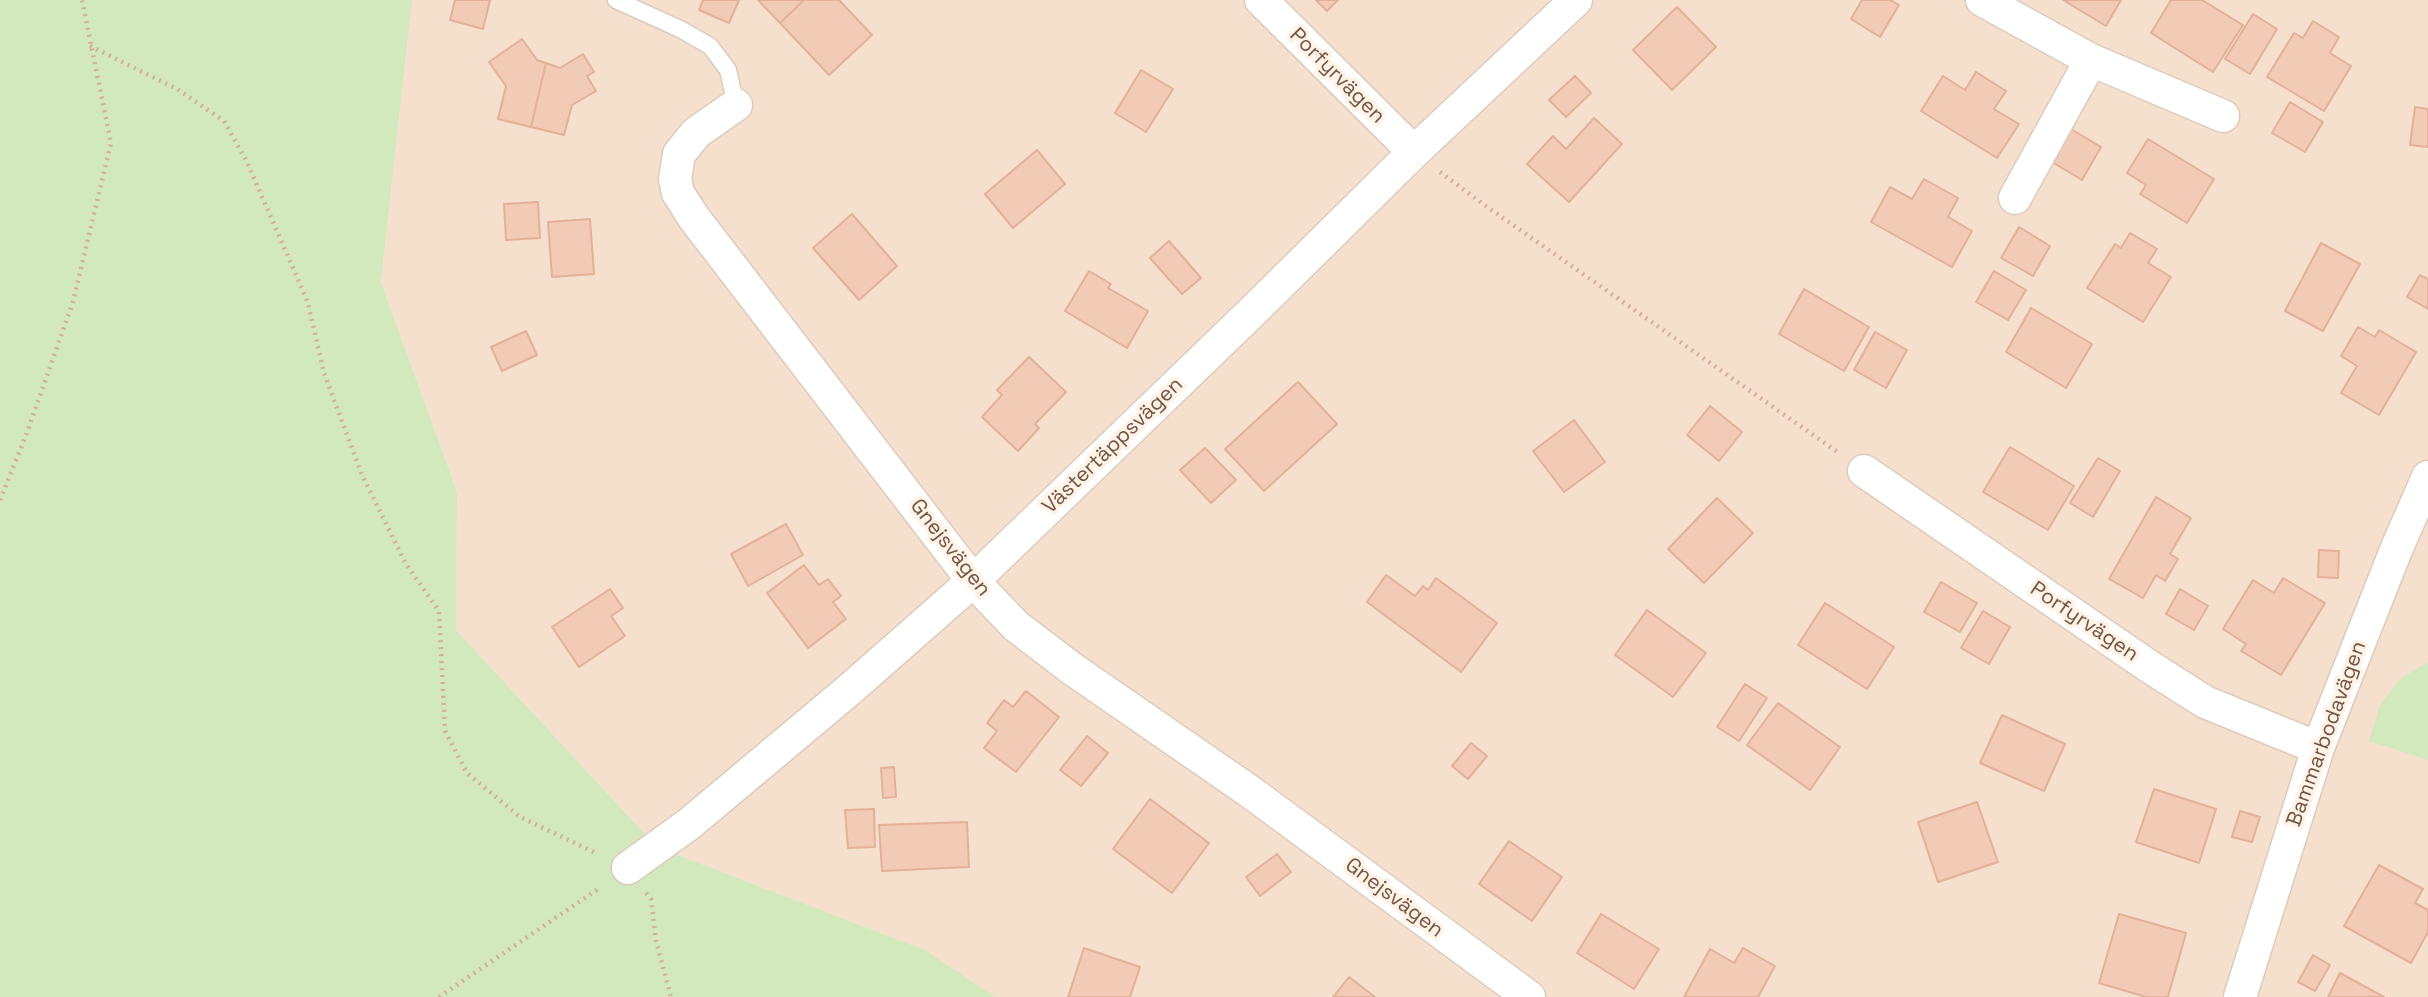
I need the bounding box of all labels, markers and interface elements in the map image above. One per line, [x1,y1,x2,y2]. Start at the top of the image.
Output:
street label: Porfyrvägen [1284,23,1390,129]
street label: Västertäppsvägen [1037,372,1189,520]
street label: Gnejsvägen [904,494,996,602]
street label: Porfyrvägen [2025,577,2143,667]
street label: Bammarbodavägen [2282,638,2372,830]
street label: Gnejsvägen [1340,853,1448,943]

